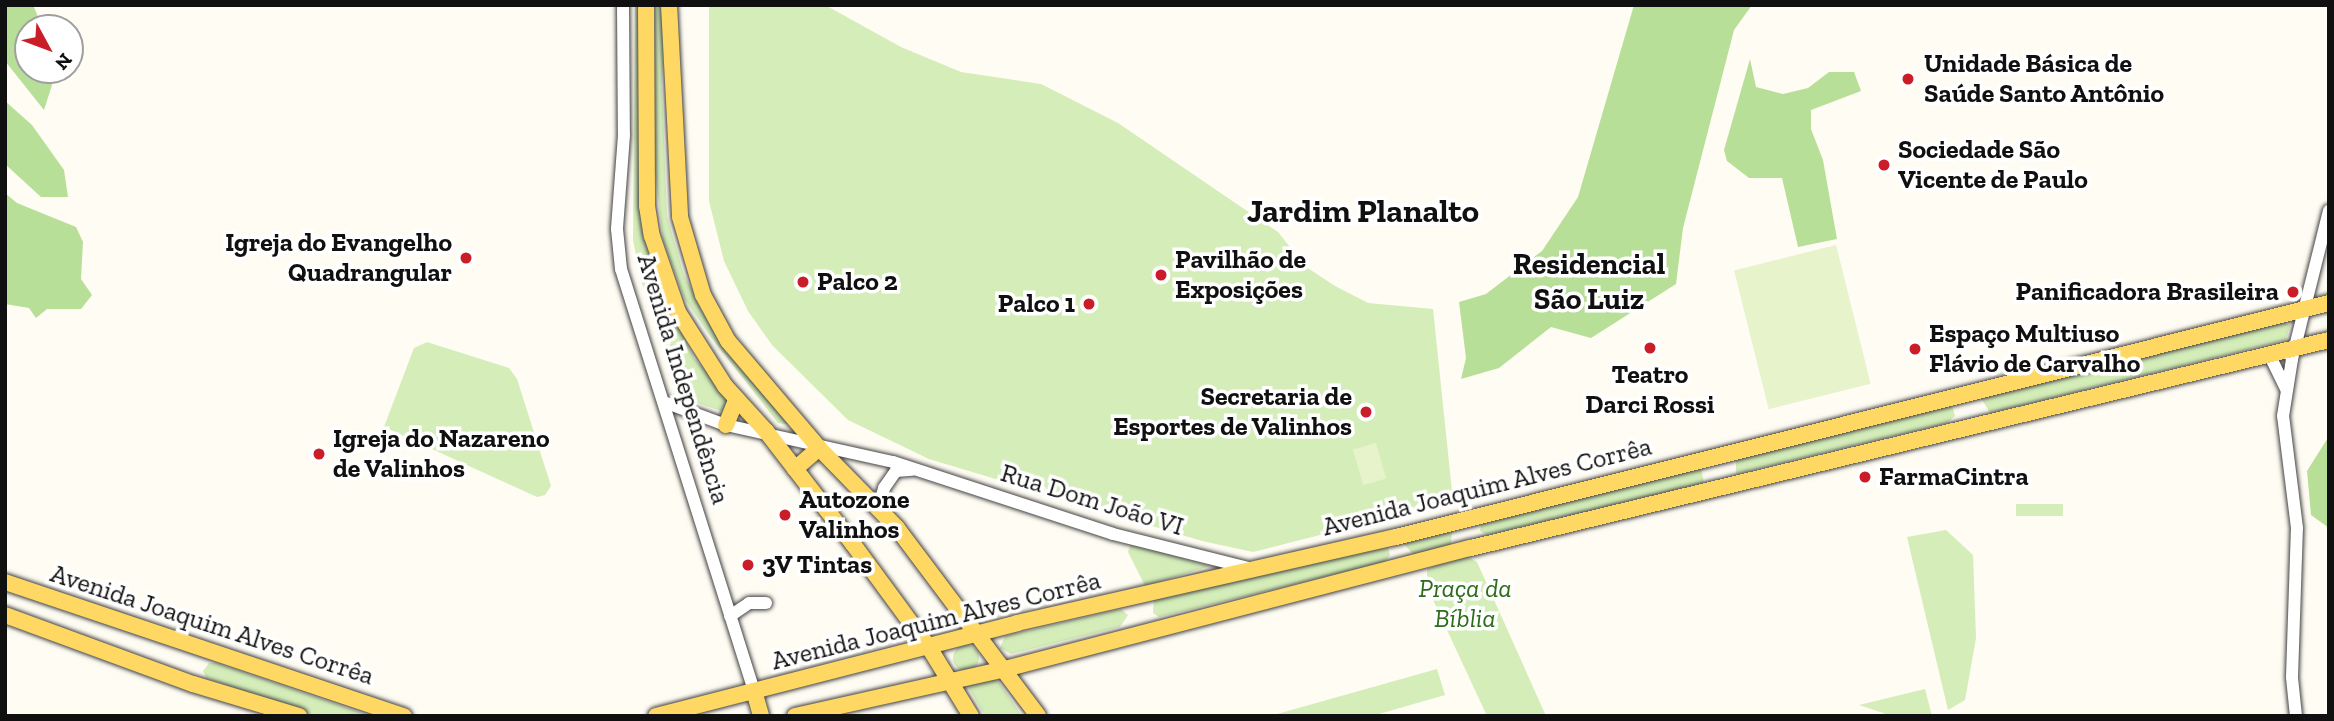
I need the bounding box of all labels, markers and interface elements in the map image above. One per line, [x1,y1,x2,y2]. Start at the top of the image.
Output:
north arrow [14,14,84,84]
place label: Unidade Básica de Saúde Santo Antônio [1924,48,2165,110]
text: N [50,49,77,75]
marker: Unidade Básica de Saúde Santo Antônio [1898,69,1918,89]
place label: Sociedade São Vicente de Paulo [1898,134,2088,196]
marker: Sociedade São Vicente de Paulo [1876,157,1892,173]
district label: Jardim Planalto [1247,191,1479,231]
place label: Igreja do Evangelho Quadrangular [225,227,452,288]
place label: Pavilhão de Exposições [1175,244,1306,306]
district label: Residencial São Luiz [1513,246,1665,316]
marker: Igreja do Evangelho Quadrangular [458,250,474,266]
street label: Avenida Independência [630,250,736,508]
place label: Palco 2 [817,266,898,298]
marker: Pavilhão de Exposições [1153,267,1169,283]
marker: Palco 2 [795,274,811,290]
place label: Panificadora Brasileira [2016,276,2279,308]
marker: Panificadora Brasileira [2285,284,2301,300]
place label: Palco 1 [998,288,1075,320]
marker: Palco 1 [1081,296,1097,312]
place label: Espaço Multiuso Flávio de Carvalho [1929,318,2140,380]
marker: Teatro Darci Rossi [1642,340,1658,356]
marker: Espaço Multiuso Flávio de Carvalho [1907,341,1923,357]
place label: Teatro Darci Rossi [1585,359,1715,420]
place label: Secretaria de Esportes de Valinhos [1112,381,1352,442]
marker: Secretaria de Esportes de Valinhos [1358,404,1374,420]
place label: Igreja do Nazareno de Valinhos [333,423,549,485]
street label: Avenida Joaquim Alves Corrêa [1319,431,1655,543]
marker: Igreja do Nazareno de Valinhos [311,446,327,462]
street label: Rua Dom João VI [996,457,1188,543]
place label: FarmaCintra [1879,461,2029,493]
marker: FarmaCintra [1857,469,1873,485]
place label: Autozone Valinhos [799,484,910,546]
marker: Autozone Valinhos [777,507,793,523]
place label: 3V Tintas [762,549,873,581]
marker: 3V Tintas [740,557,756,573]
street label: Avenida Joaquim Alves Corrêa [46,558,378,692]
street label: Avenida Joaquim Alves Corrêa [768,565,1104,677]
park label: Praça da Bíblia [1418,573,1512,634]

